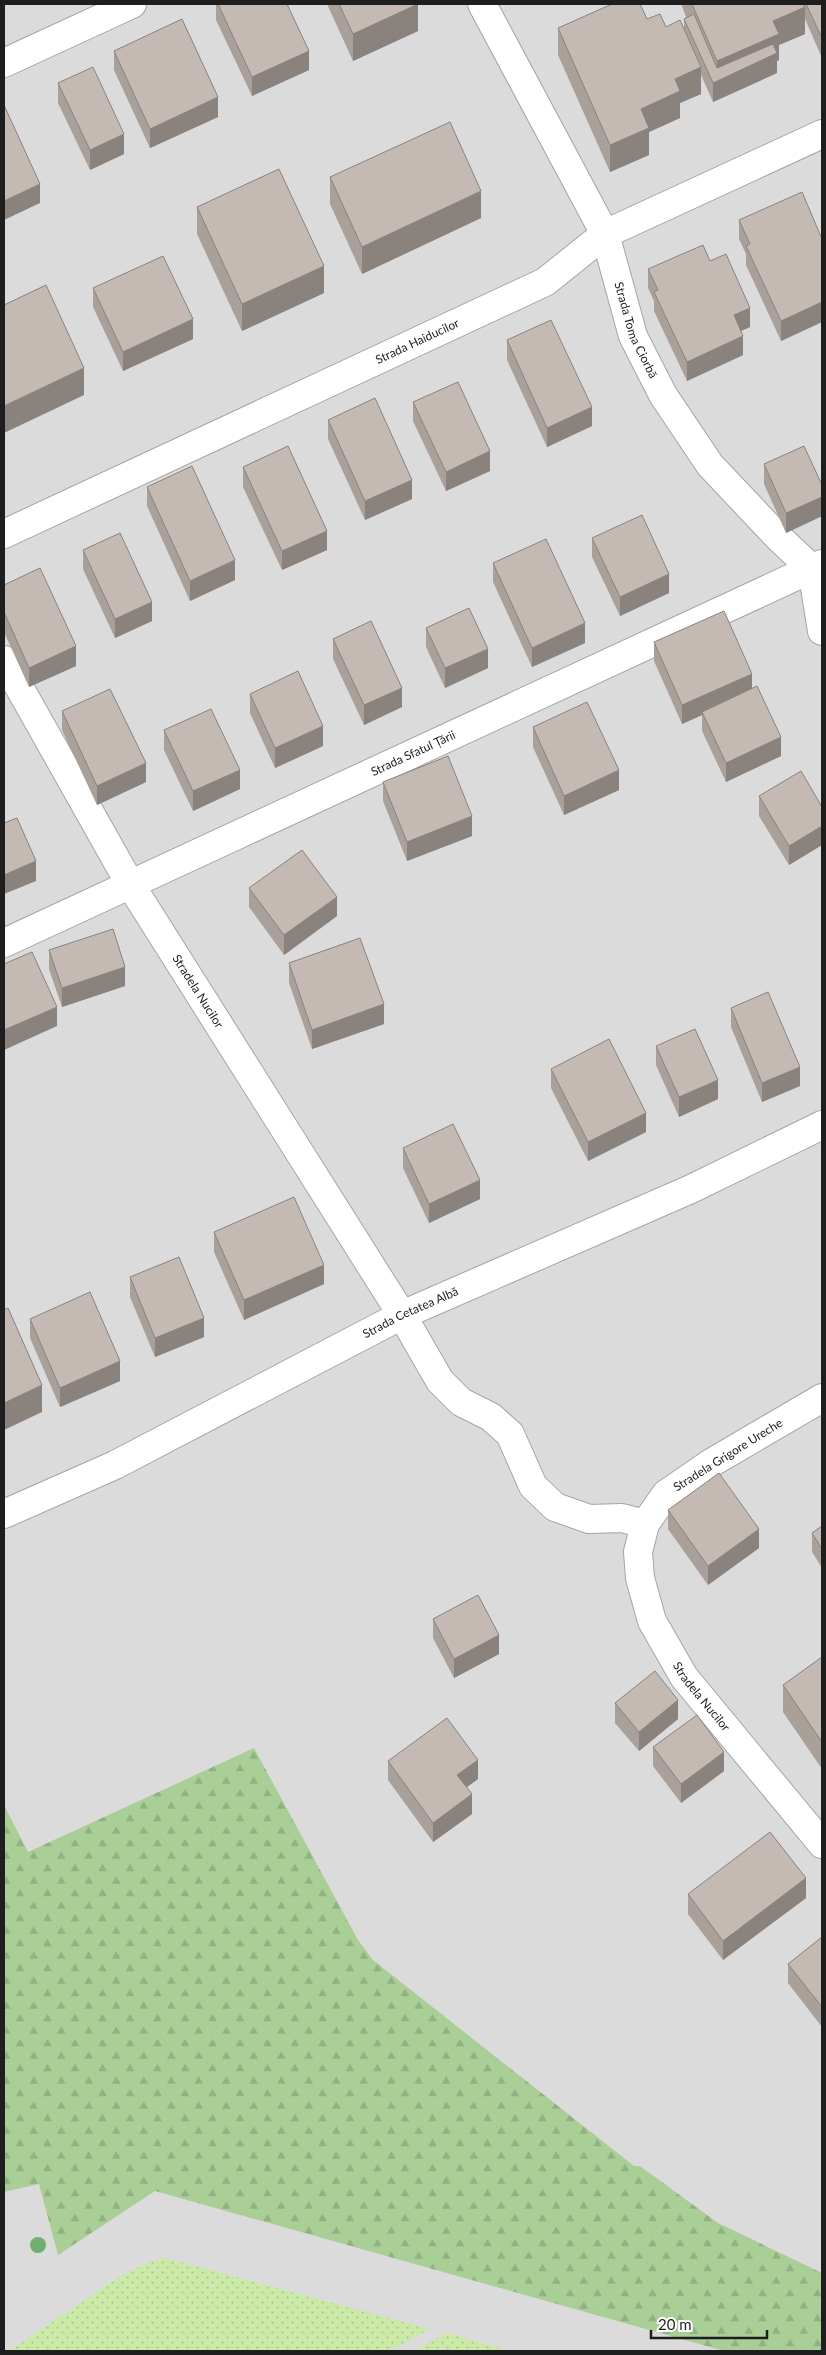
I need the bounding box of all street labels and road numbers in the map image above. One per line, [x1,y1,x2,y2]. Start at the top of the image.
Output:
street label: Strada Toma Ciorbă [611,280,661,381]
street label: Strada Haiducilor [373,315,462,367]
street label: Strada Sfatul Țării [368,727,458,779]
street label: Stradela Nucilor [169,952,227,1031]
street label: Strada Cetatea Albă [360,1283,461,1341]
street label: Stradela Grigore Ureche [670,1415,785,1494]
street label: Stradela Nucilor [670,1659,734,1734]

